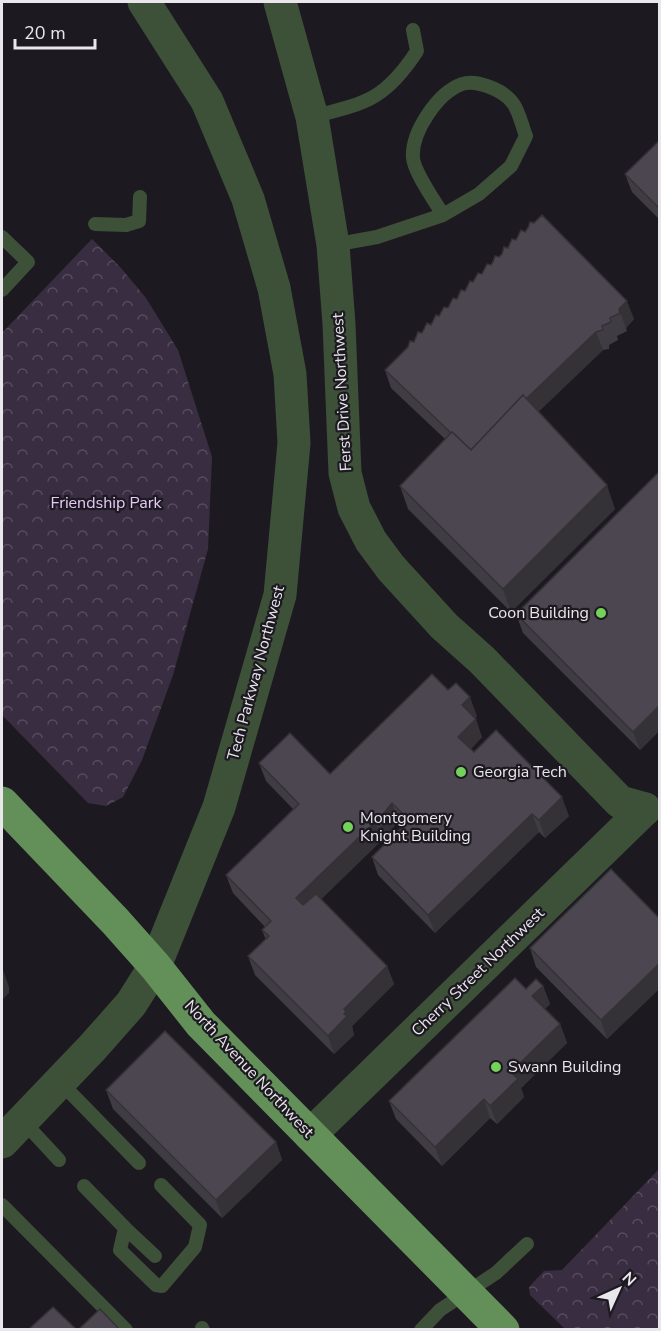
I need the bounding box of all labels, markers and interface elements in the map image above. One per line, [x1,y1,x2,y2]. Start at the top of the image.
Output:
scale bar [15,12,94,50]
text: 20 m [24,21,66,45]
street label: Ferst Drive Northwest [327,312,357,472]
park label: Friendship Park [51,492,162,514]
street label: Tech Parkway Northwest [222,583,290,763]
place label: Coon Building [488,602,589,624]
marker: Coon Building [594,606,608,620]
place label: Georgia Tech [473,761,567,783]
marker: Georgia Tech [454,765,468,779]
place label: Montgomery Knight Building [360,807,471,847]
marker: Montgomery Knight Building [341,820,355,834]
street label: Cherry Street Northwest [407,902,550,1041]
street label: North Avenue Northwest [179,995,319,1143]
place label: Swann Building [508,1056,621,1078]
marker: Swann Building [489,1060,503,1074]
north arrow [589,1259,649,1319]
text: N [617,1267,641,1291]

